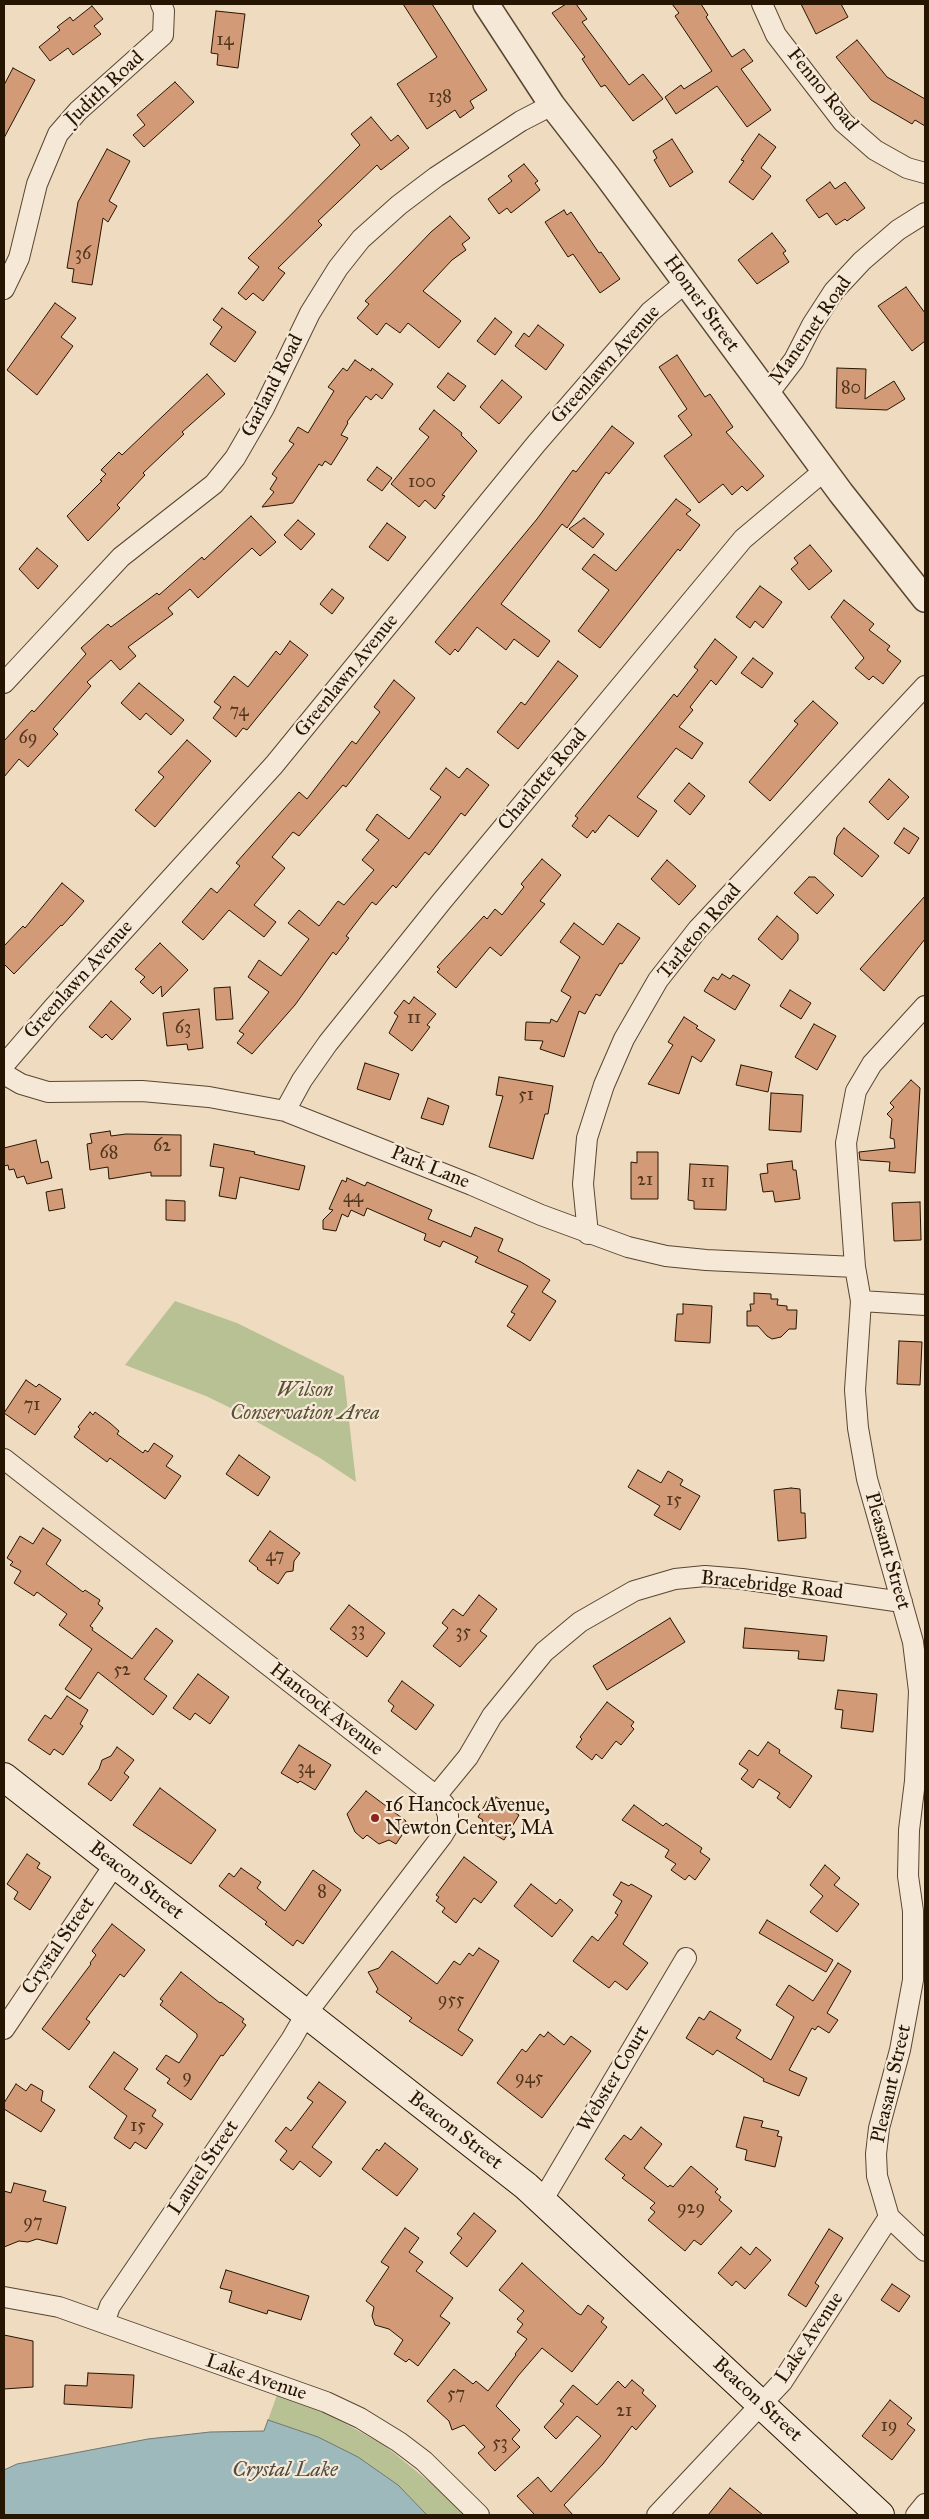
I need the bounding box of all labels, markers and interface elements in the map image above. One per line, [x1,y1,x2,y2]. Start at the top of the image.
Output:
house number: 14 [216,30,234,52]
street label: Fenno Road [781,44,863,136]
street label: Judith Road [61,47,149,131]
house number: 138 [428,87,452,109]
house number: 36 [75,244,91,266]
street label: Homer Street [658,251,744,357]
street label: Manemet Road [765,272,857,390]
street label: Greenlawn Avenue [546,301,666,429]
street label: Garland Road [237,331,309,441]
house number: 80 [841,378,861,400]
house number: 100 [408,472,436,494]
street label: Greenlawn Avenue [290,610,404,742]
house number: 74 [229,701,249,723]
street label: Charlotte Road [493,724,593,836]
house number: 69 [19,728,37,750]
street label: Tarleton Road [653,879,747,985]
street label: Greenlawn Avenue [19,916,139,1044]
house number: 11 [407,1008,421,1030]
house number: 63 [175,1018,191,1040]
house number: 51 [518,1085,534,1107]
house number: 62 [153,1136,171,1158]
street label: Park Lane [387,1141,473,1195]
house number: 68 [100,1143,118,1165]
house number: 21 [637,1170,653,1192]
house number: 11 [701,1172,715,1194]
house number: 44 [343,1187,363,1209]
park label: Wilson Conservation Area [230,1379,380,1426]
house number: 71 [24,1395,40,1417]
street label: Pleasant Street [859,1489,915,1613]
house number: 15 [666,1490,682,1512]
house number: 47 [266,1546,284,1568]
street label: Bracebridge Road [700,1567,844,1605]
house number: 33 [351,1620,365,1642]
house number: 35 [455,1622,471,1644]
street label: Hancock Avenue [265,1658,387,1762]
house number: 52 [113,1660,131,1682]
house number: 34 [297,1758,315,1780]
place label: 16 Hancock Avenue, Newton Center, MA [385,1794,554,1841]
marker: 16 Hancock Avenue, Newton Center, MA [369,1812,381,1824]
street label: Beacon Street [84,1837,188,1925]
house number: 8 [317,1882,327,1904]
street label: Crystal Street [18,1893,100,1999]
house number: 955 [438,1990,464,2012]
street label: Webster Court [573,2021,655,2137]
street label: Pleasant Street [867,2022,917,2146]
house number: 9 [182,2067,192,2089]
house number: 945 [515,2068,543,2090]
street label: Beacon Street [403,2087,507,2175]
house number: 15 [130,2116,146,2138]
street label: Laurel Street [164,2116,244,2220]
house number: 929 [677,2198,705,2220]
house number: 97 [23,2212,43,2234]
street label: Lake Avenue [771,2288,849,2388]
street label: Lake Avenue [202,2350,310,2406]
street label: Beacon Street [707,2353,807,2447]
house number: 57 [447,2384,465,2406]
house number: 21 [616,2401,632,2423]
house number: 19 [881,2416,897,2438]
house number: 53 [492,2433,508,2455]
water label: Crystal Lake [232,2458,338,2484]

